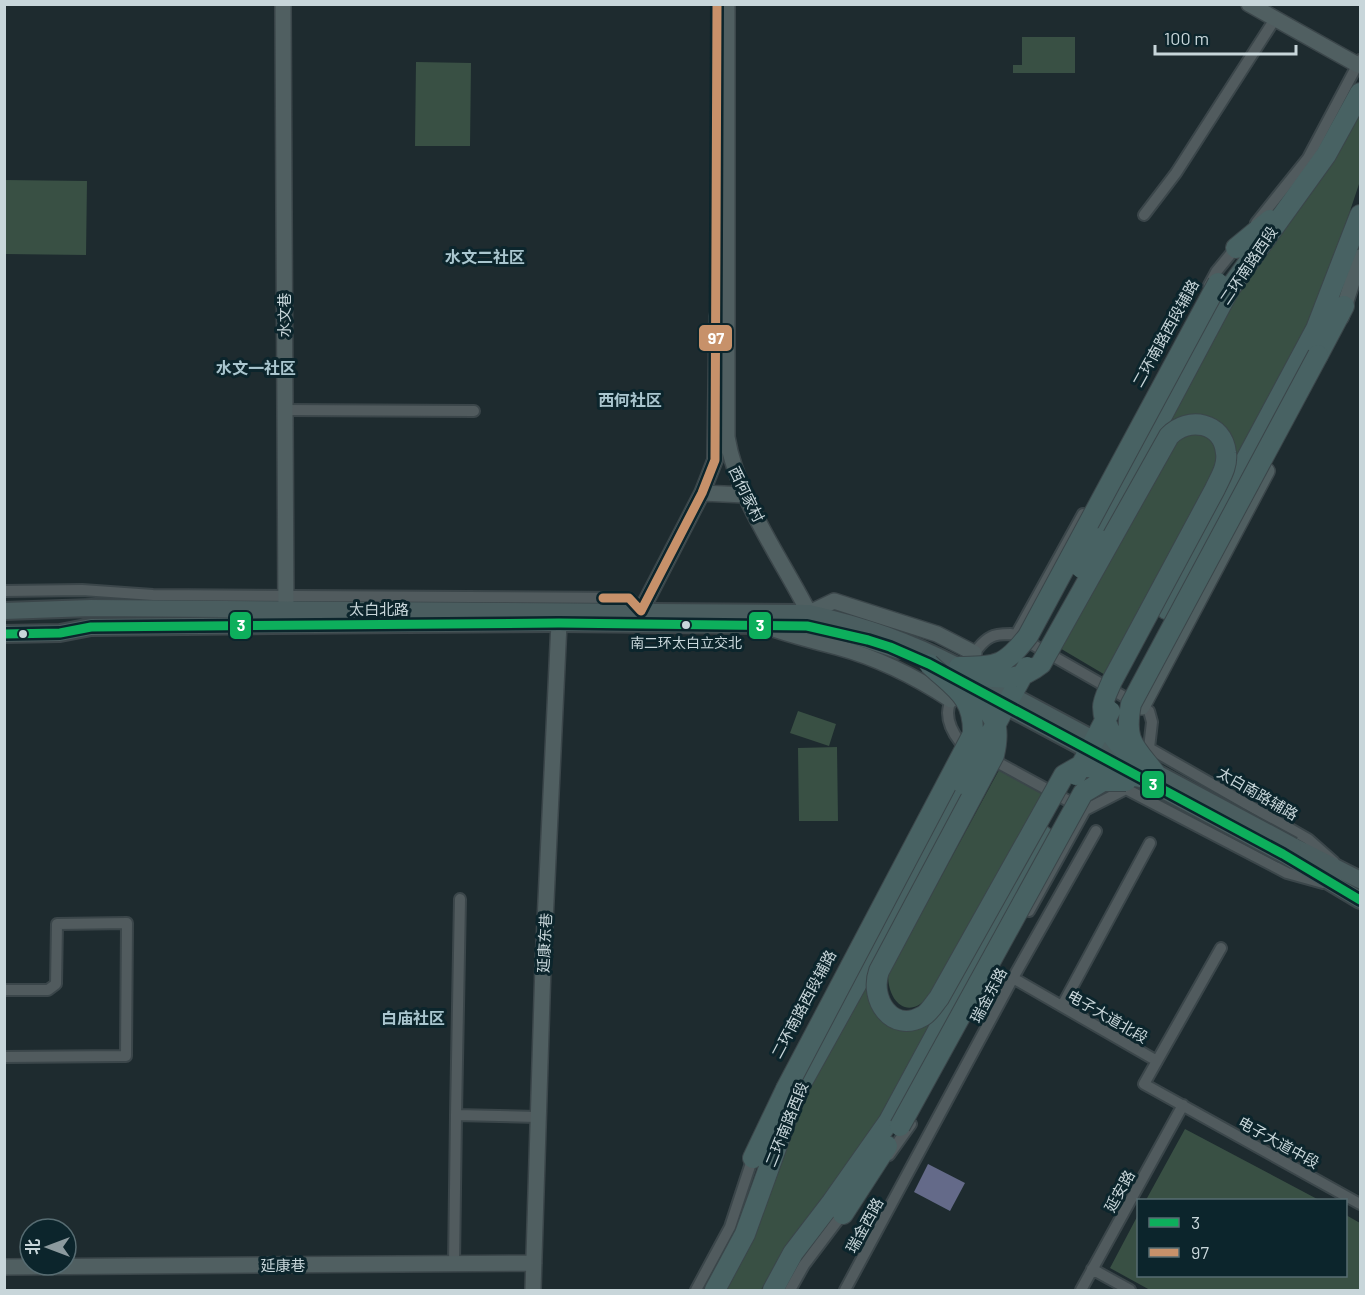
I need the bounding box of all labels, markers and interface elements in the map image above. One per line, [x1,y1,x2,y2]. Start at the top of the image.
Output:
scale bar [1155,18,1296,56]
text: 100 m [1164,27,1209,49]
street label: 二环南路西段 [1215,223,1281,307]
district label: 水文二社区 [445,247,525,266]
street label: 二环南路西段辅路 [1128,276,1202,390]
street label: 水文巷 [275,292,293,338]
line badge: 97 [698,324,733,352]
text: 97 [708,328,724,347]
district label: 水文一社区 [216,358,296,377]
district label: 西何社区 [598,390,662,409]
street label: 西何家村 [726,463,768,525]
street label: 太白北路 [349,600,409,618]
line badge: 3 [229,611,252,640]
line badge: 3 [748,611,772,640]
text: 3 [237,615,245,634]
text: 3 [756,615,764,634]
marker: 南二环太白立交北 [680,619,692,631]
unlabelled marker [17,628,29,640]
place label: 南二环太白立交北 [630,634,742,651]
street label: 太白南路辅路 [1215,763,1301,823]
line badge: 3 [1141,770,1165,799]
text: 3 [1149,774,1157,793]
street label: 延康东巷 [533,913,555,973]
street label: 二环南路西段辅路 [767,947,839,1061]
street label: 瑞金东路 [966,964,1010,1026]
street label: 电子大道北段 [1065,986,1151,1046]
district label: 白庙社区 [381,1008,445,1027]
street label: 二环南路西段 [761,1079,811,1169]
street label: 电子大道中段 [1235,1112,1323,1172]
street label: 延安路 [1100,1167,1138,1215]
street label: 瑞金西路 [842,1194,886,1256]
legend [1137,1199,1347,1277]
text: 3 [1191,1211,1200,1233]
north arrow [18,1217,78,1277]
text: 北 [23,1239,42,1255]
text: 97 [1191,1241,1209,1263]
street label: 延康巷 [260,1256,306,1274]

